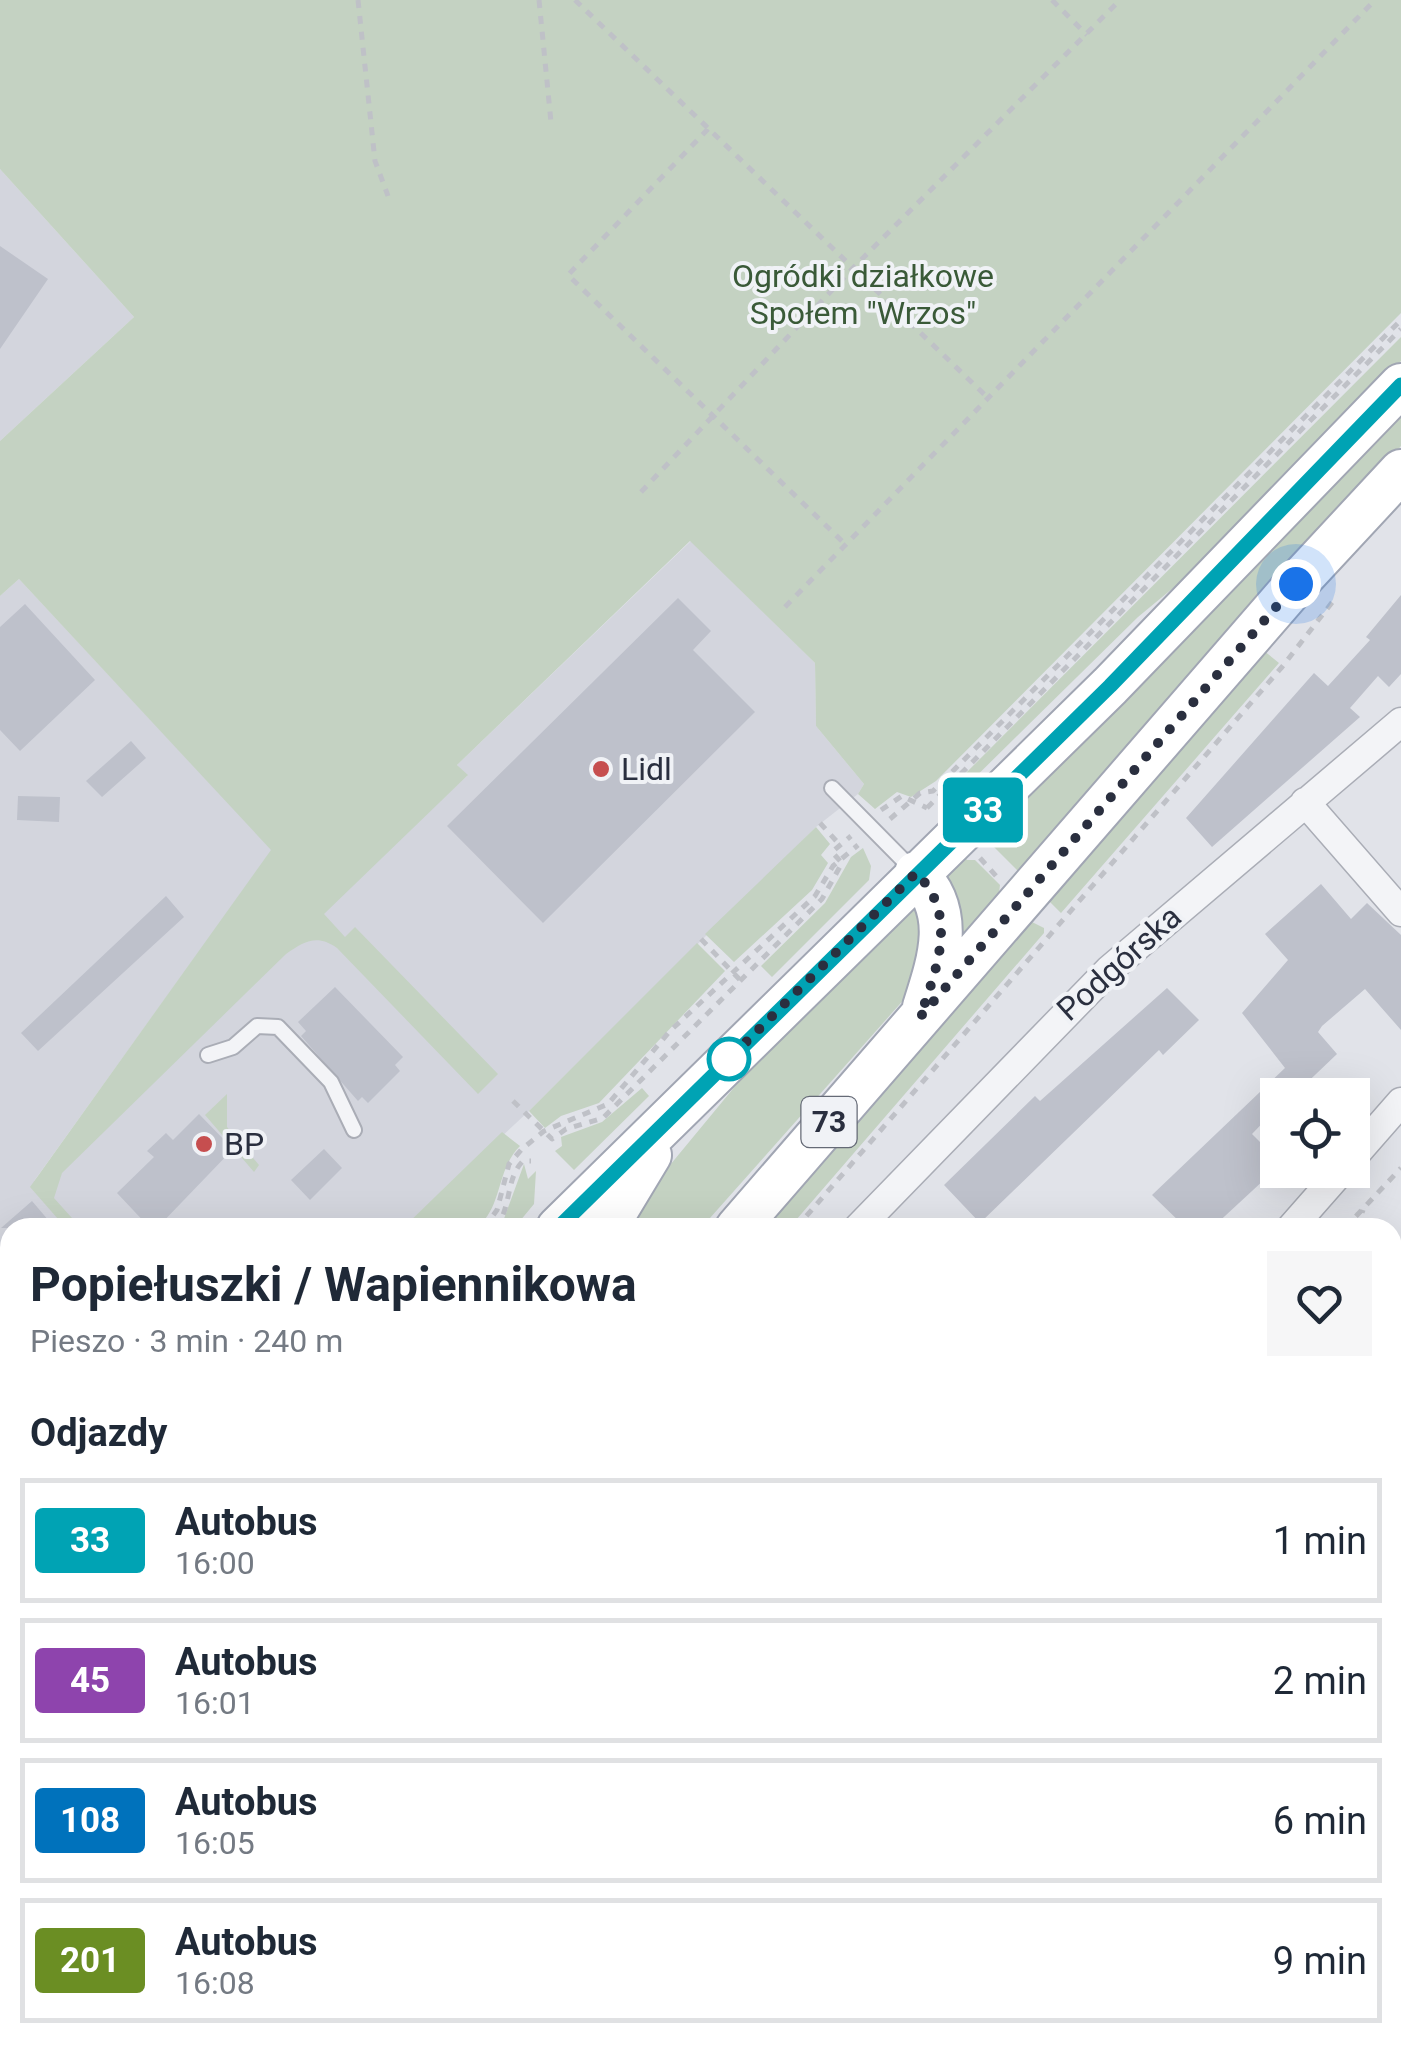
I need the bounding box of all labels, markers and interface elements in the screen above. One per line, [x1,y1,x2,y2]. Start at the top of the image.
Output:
park label: Ogródki działkowe Społem "Wrzos" [732,257,994,332]
your location [1271,559,1321,609]
place label: Lidl [621,750,672,788]
marker: Lidl [590,758,612,780]
line badge: 33 [938,778,1028,842]
text: 33 [963,790,1003,831]
street label: Podgórska [1049,898,1189,1028]
unlabelled marker [708,1038,750,1080]
map controls [1260,1078,1370,1188]
button: locate [1260,1078,1370,1188]
road number: 73 [802,1097,856,1147]
place label: BP [224,1125,264,1163]
marker: BP [193,1133,215,1155]
button: heart [1267,1251,1372,1356]
text: Popiełuszki / Wapiennikowa [30,1256,637,1313]
text: Pieszo · 3 min · 240 m [30,1322,343,1360]
text: Odjazdy [30,1411,167,1455]
text: Autobus [175,1500,318,1544]
text: 1 min [1273,1519,1367,1563]
text: 33 [70,1520,110,1561]
text: 16:00 [175,1544,255,1582]
text: Autobus [175,1640,318,1684]
text: 2 min [1273,1659,1367,1703]
text: 45 [70,1660,110,1701]
text: 16:01 [175,1684,255,1722]
text: Autobus [175,1780,318,1824]
text: 6 min [1273,1799,1367,1843]
text: 108 [60,1800,120,1841]
text: 16:05 [175,1824,255,1862]
text: Autobus [175,1920,318,1964]
text: 9 min [1273,1939,1367,1983]
text: 201 [60,1940,120,1981]
text: 16:08 [175,1964,255,2002]

